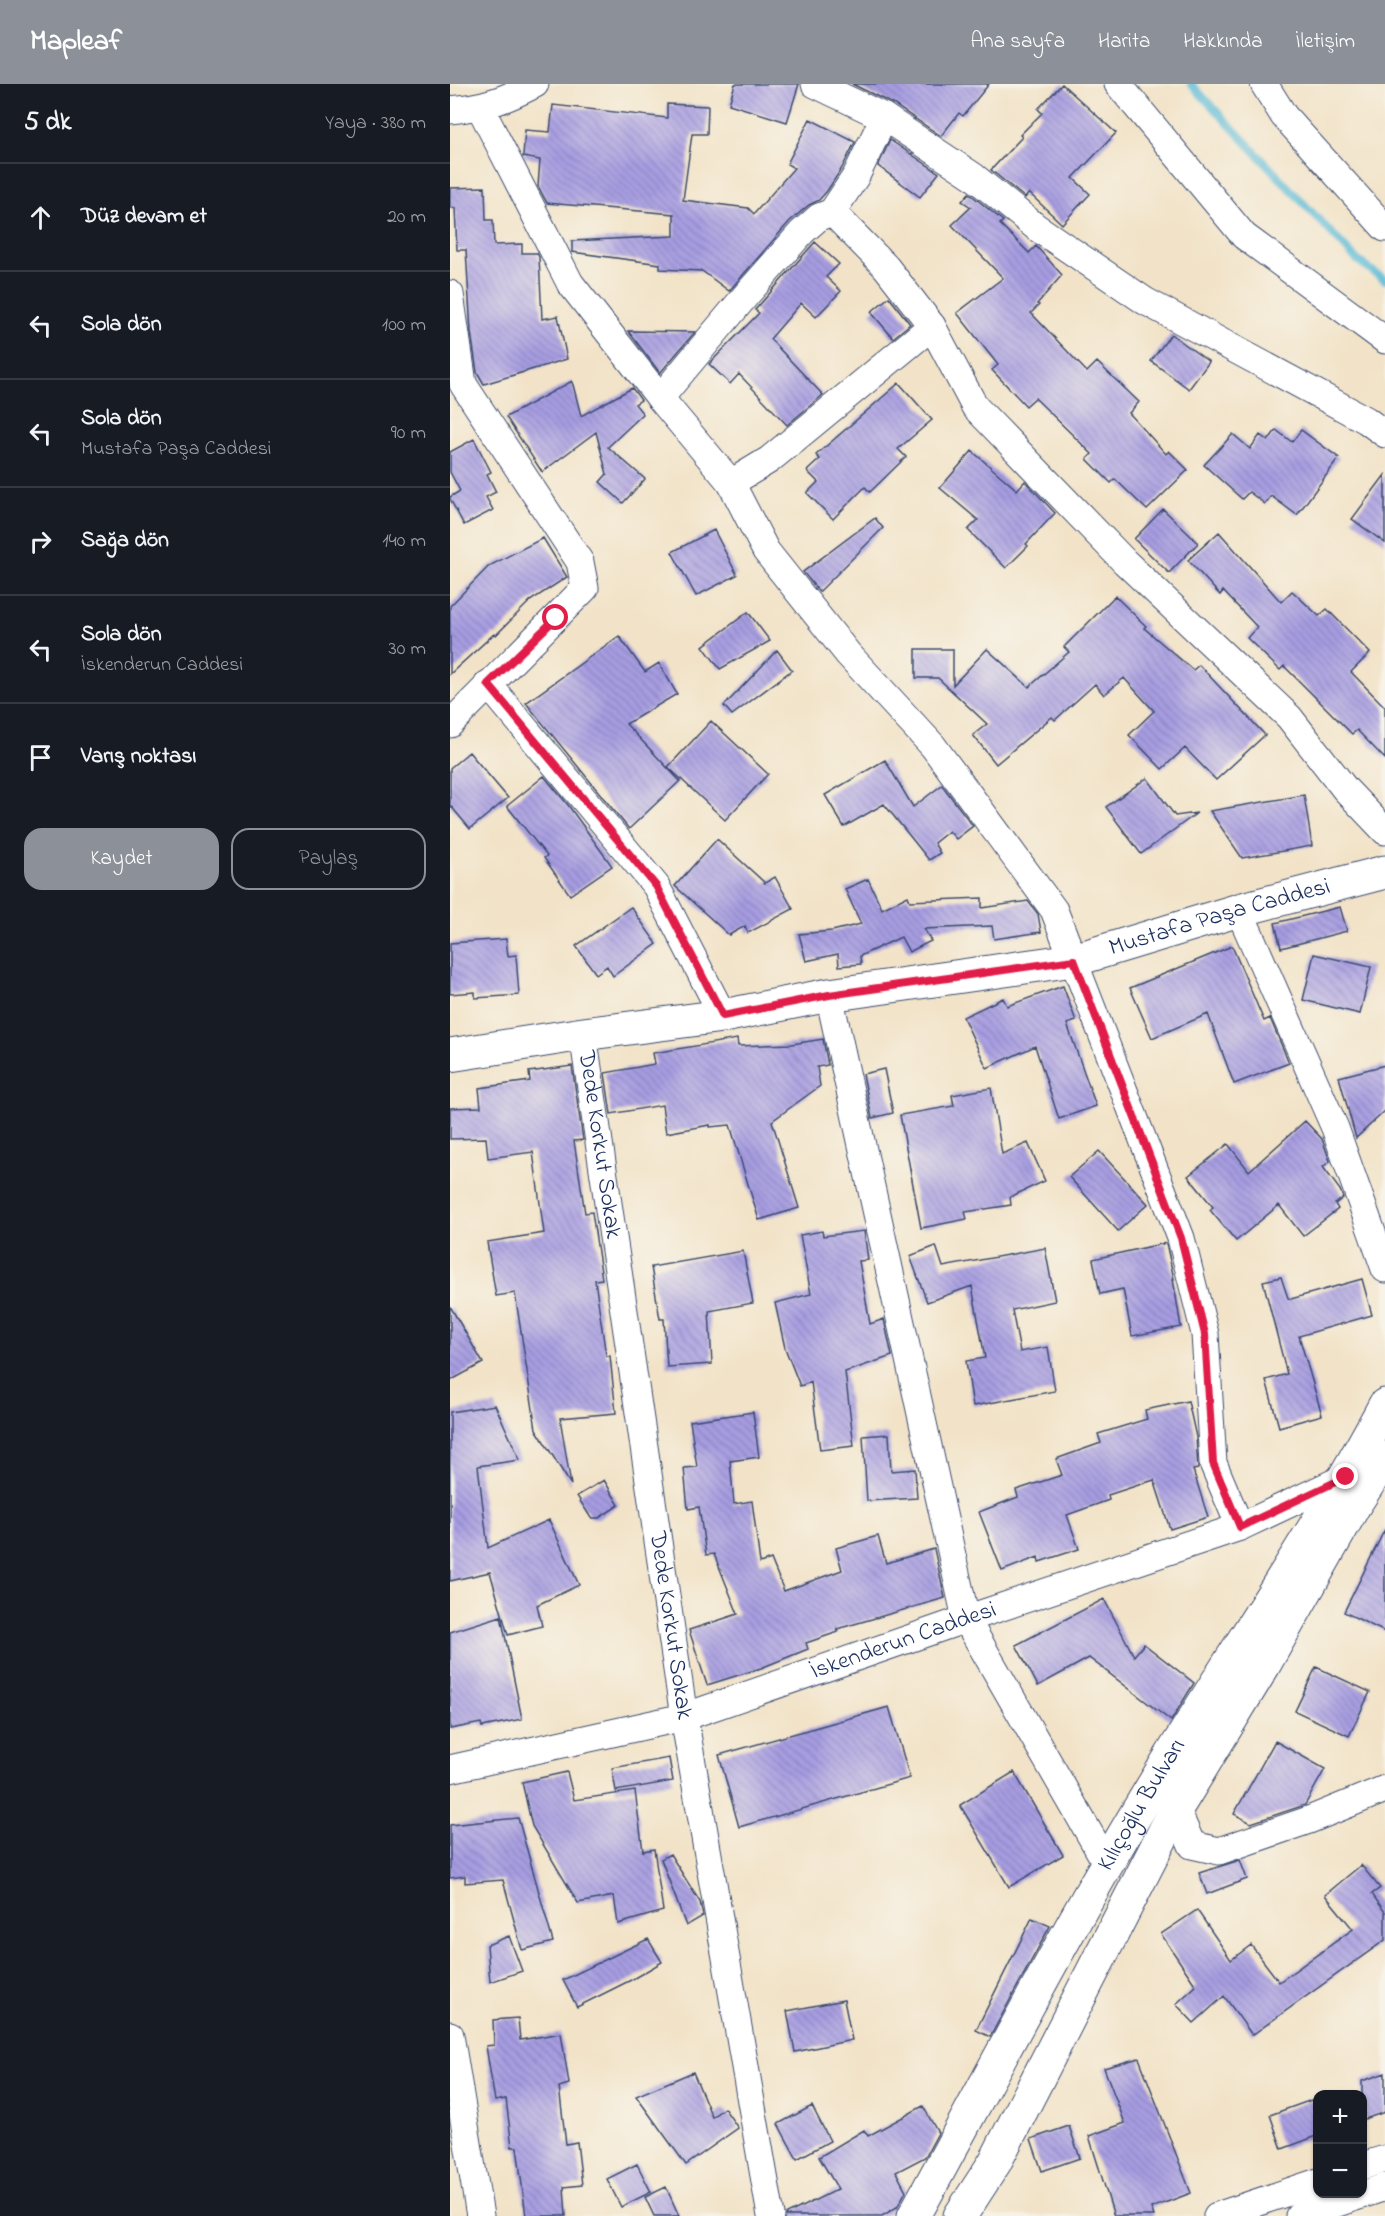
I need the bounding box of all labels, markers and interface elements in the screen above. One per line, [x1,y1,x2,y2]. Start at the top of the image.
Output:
text: Mapleaf [30,22,122,63]
text: Ana sayfa [970,27,1065,57]
text: Harita [1098,27,1150,57]
text: Hakkında [1183,27,1263,57]
text: İletişim [1296,27,1355,57]
text: 5 dk [24,104,71,142]
text: Yaya · 380 m [325,109,426,138]
icon: ahead [24,201,57,234]
text: Düz devam et [81,201,207,233]
text: 20 m [387,203,426,232]
icon: left [24,309,57,342]
text: Sola dön [81,309,162,341]
text: 100 m [382,311,426,340]
text: Sola dön [81,403,162,435]
icon: left [24,417,57,450]
text: 90 m [391,419,426,448]
text: Mustafa Paşa Caddesi [81,435,271,464]
icon: right [24,525,57,558]
text: Sağa dön [81,525,169,557]
text: 140 m [382,527,426,556]
route start [542,604,568,630]
text: Sola dön [81,619,162,651]
icon: left [24,633,57,666]
text: 30 m [389,635,426,664]
text: İskenderun Caddesi [81,651,243,680]
icon: arrive [24,741,57,774]
text: Varış noktası [81,741,196,773]
button: Kaydet [24,828,219,890]
button: Paylaş [231,828,426,890]
street label: Mustafa Paşa Caddesi [1105,869,1334,966]
street label: Dede Korkut Sokak [568,1047,631,1242]
route end [1332,1463,1358,1489]
street label: Dede Korkut Sokak [639,1528,702,1722]
street label: İskenderun Caddesi [806,1593,1001,1689]
street label: Kılıçoğlu Bulvarı [1089,1732,1195,1878]
map controls [1313,2090,1367,2198]
button: + [1313,2090,1367,2144]
button: − [1313,2144,1367,2198]

